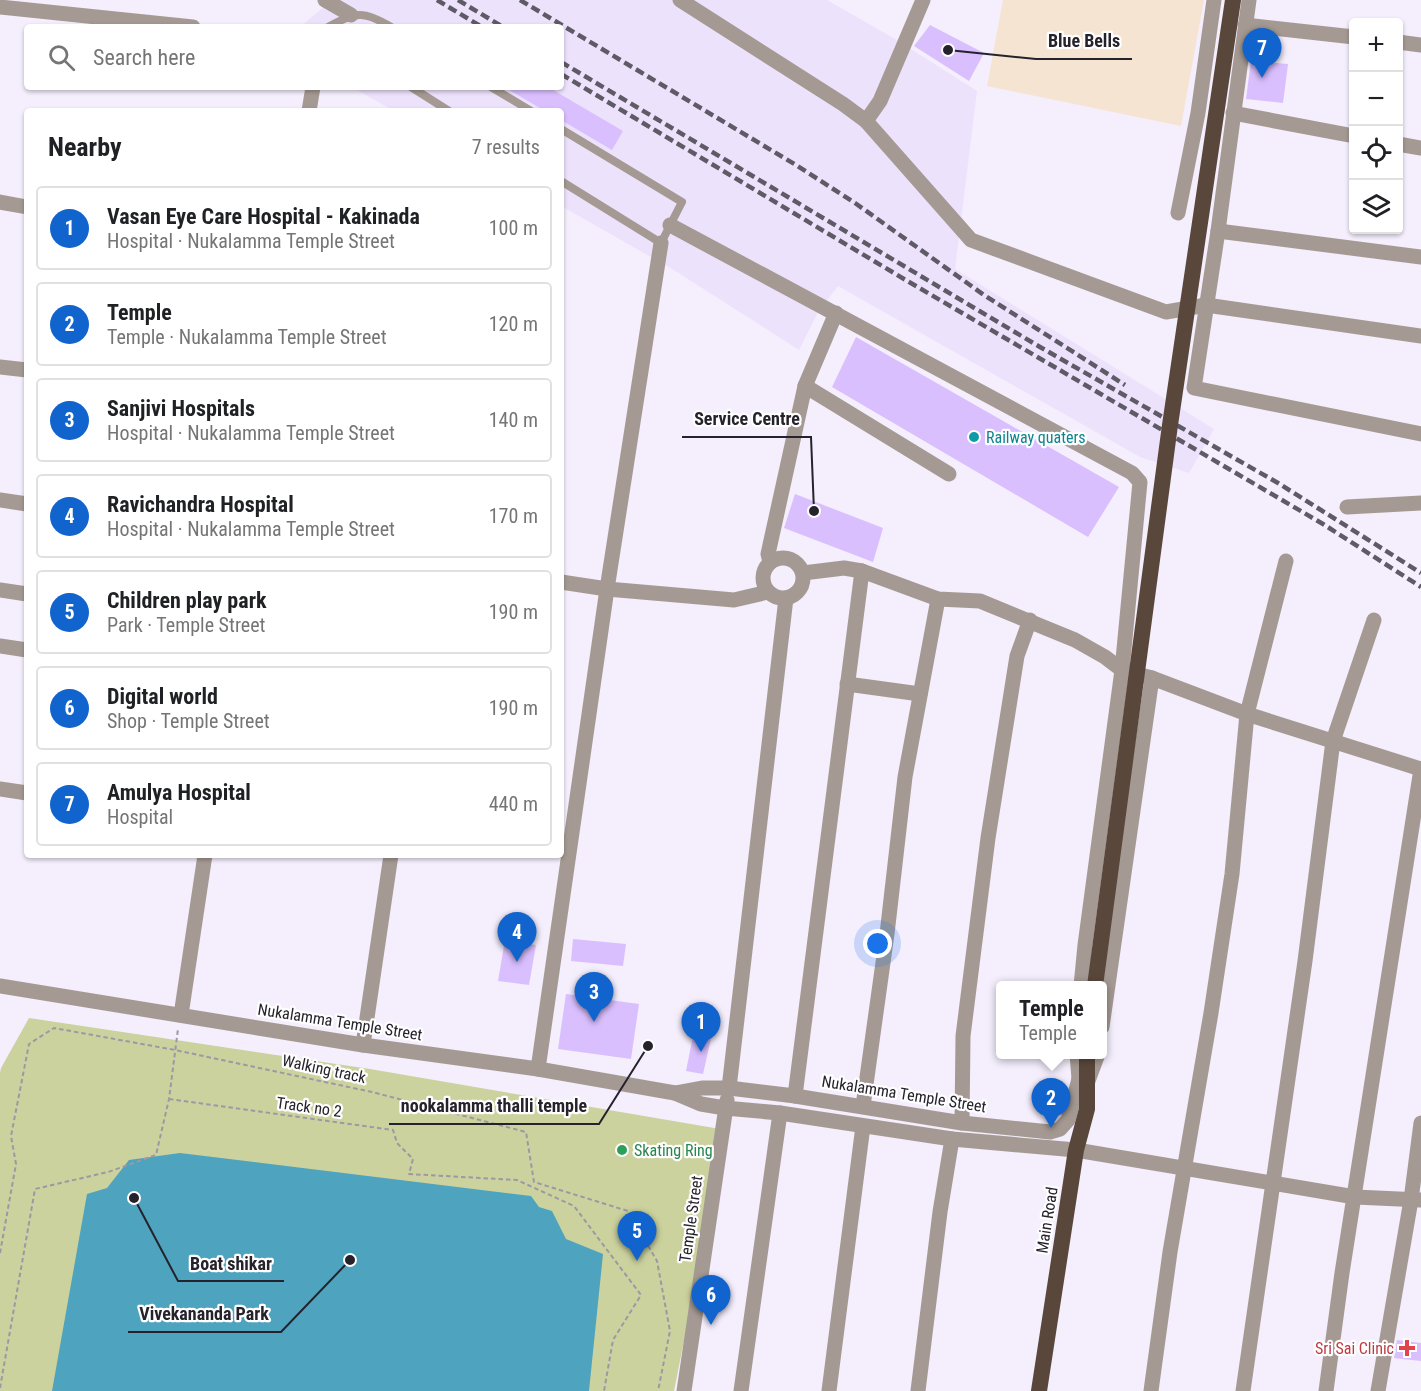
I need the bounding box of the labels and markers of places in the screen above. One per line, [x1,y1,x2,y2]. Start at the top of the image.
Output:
callout: Blue Bells [1036,23,1132,59]
pin: 7 [1242,28,1282,78]
callout: Service Centre [682,401,811,437]
place label: Railway quaters [986,428,1086,447]
marker: Railway quaters [967,430,981,444]
pin: 4 [498,912,536,962]
pin: 3 [574,972,614,1022]
pin: 1 [682,1002,720,1052]
pin: 2 [1032,1078,1070,1128]
callout: nookalamma thalli temple [389,1088,599,1124]
place label: Skating Ring [634,1141,713,1160]
marker: Skating Ring [615,1143,629,1157]
pin: 5 [618,1212,656,1261]
callout: Boat shikar [178,1245,284,1281]
pin: 6 [692,1276,730,1325]
callout: Vivekananda Park [128,1296,281,1332]
place label: Sri Sai Clinic [1315,1339,1394,1358]
marker: Sri Sai Clinic [1398,1339,1416,1357]

